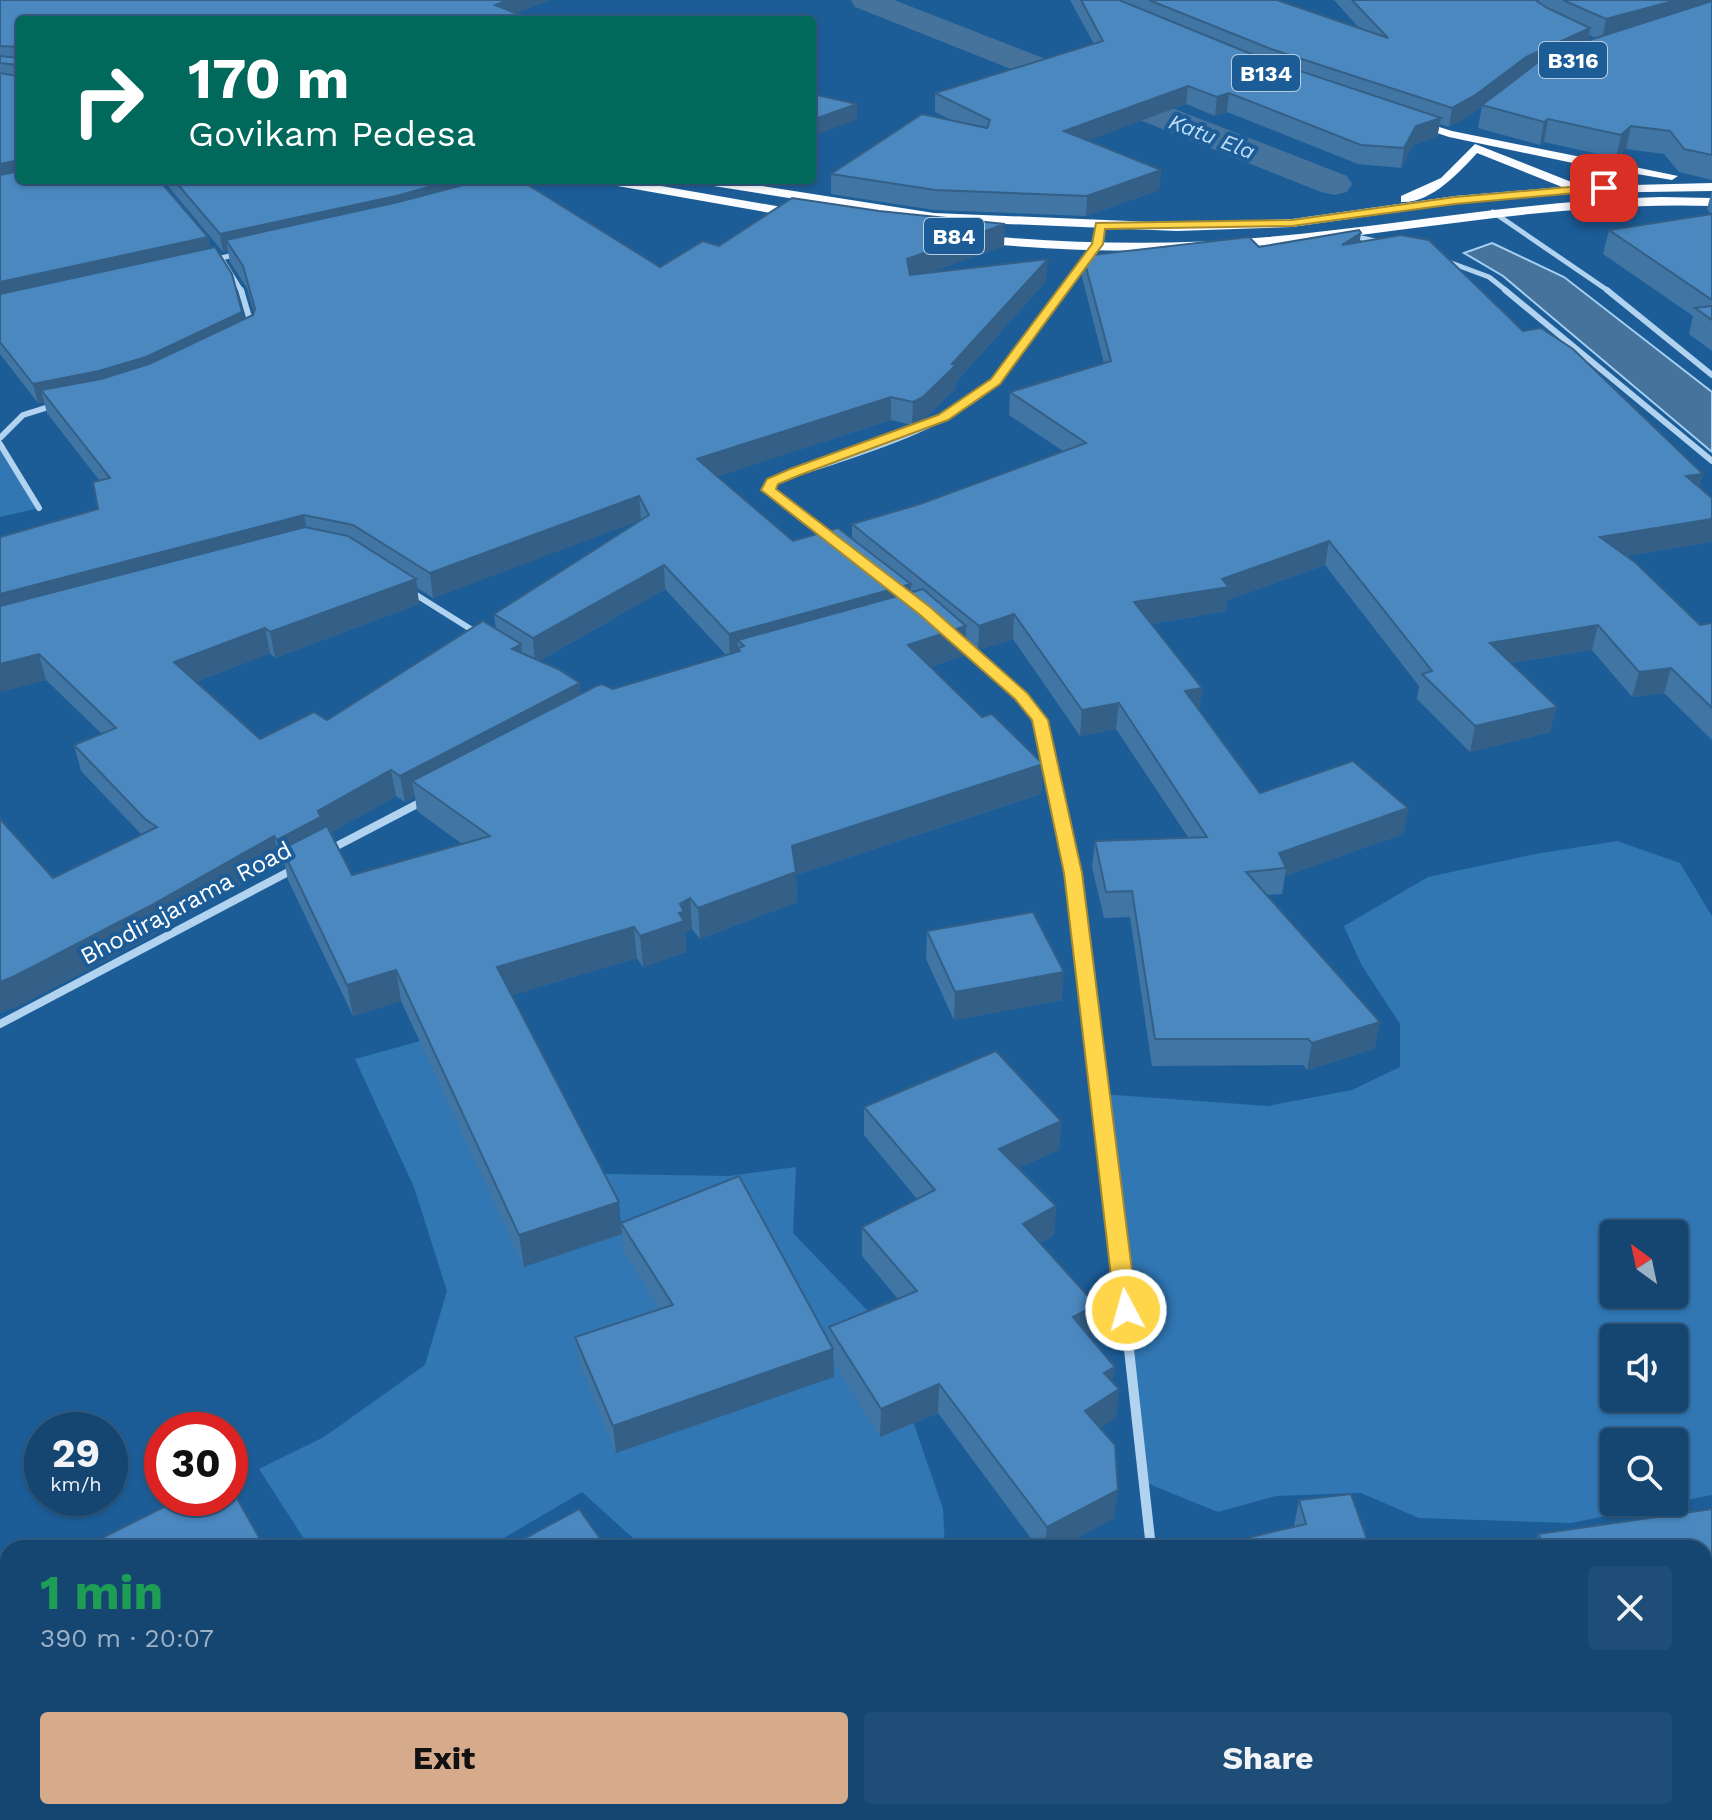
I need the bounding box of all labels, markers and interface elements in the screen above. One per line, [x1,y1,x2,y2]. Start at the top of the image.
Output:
road number: B316 [1539,42,1607,78]
text: 170 m [188,46,350,112]
icon: right [56,48,160,152]
road number: B134 [1232,55,1300,91]
water label: Katu Ela [1165,109,1258,164]
text: Govikam Pedesa [188,113,476,155]
pin [1570,154,1638,222]
icon: arrive [1582,166,1626,210]
road number: B84 [924,218,984,254]
street label: Bhodirajarama Road [76,835,296,971]
north arrow [1600,1220,1688,1308]
map controls [1600,1220,1688,1516]
position arrow [1084,1268,1168,1352]
button: sound [1600,1324,1688,1412]
speed limit sign: 30 [144,1412,248,1516]
button: search [1600,1428,1688,1516]
text: 29 [52,1430,100,1477]
text: km/h [50,1472,102,1496]
text: 1 min [40,1564,163,1621]
button: close [1588,1566,1672,1650]
text: 390 m · 20:07 [40,1623,214,1653]
button: Exit [40,1712,848,1804]
button: Share [864,1712,1672,1804]

